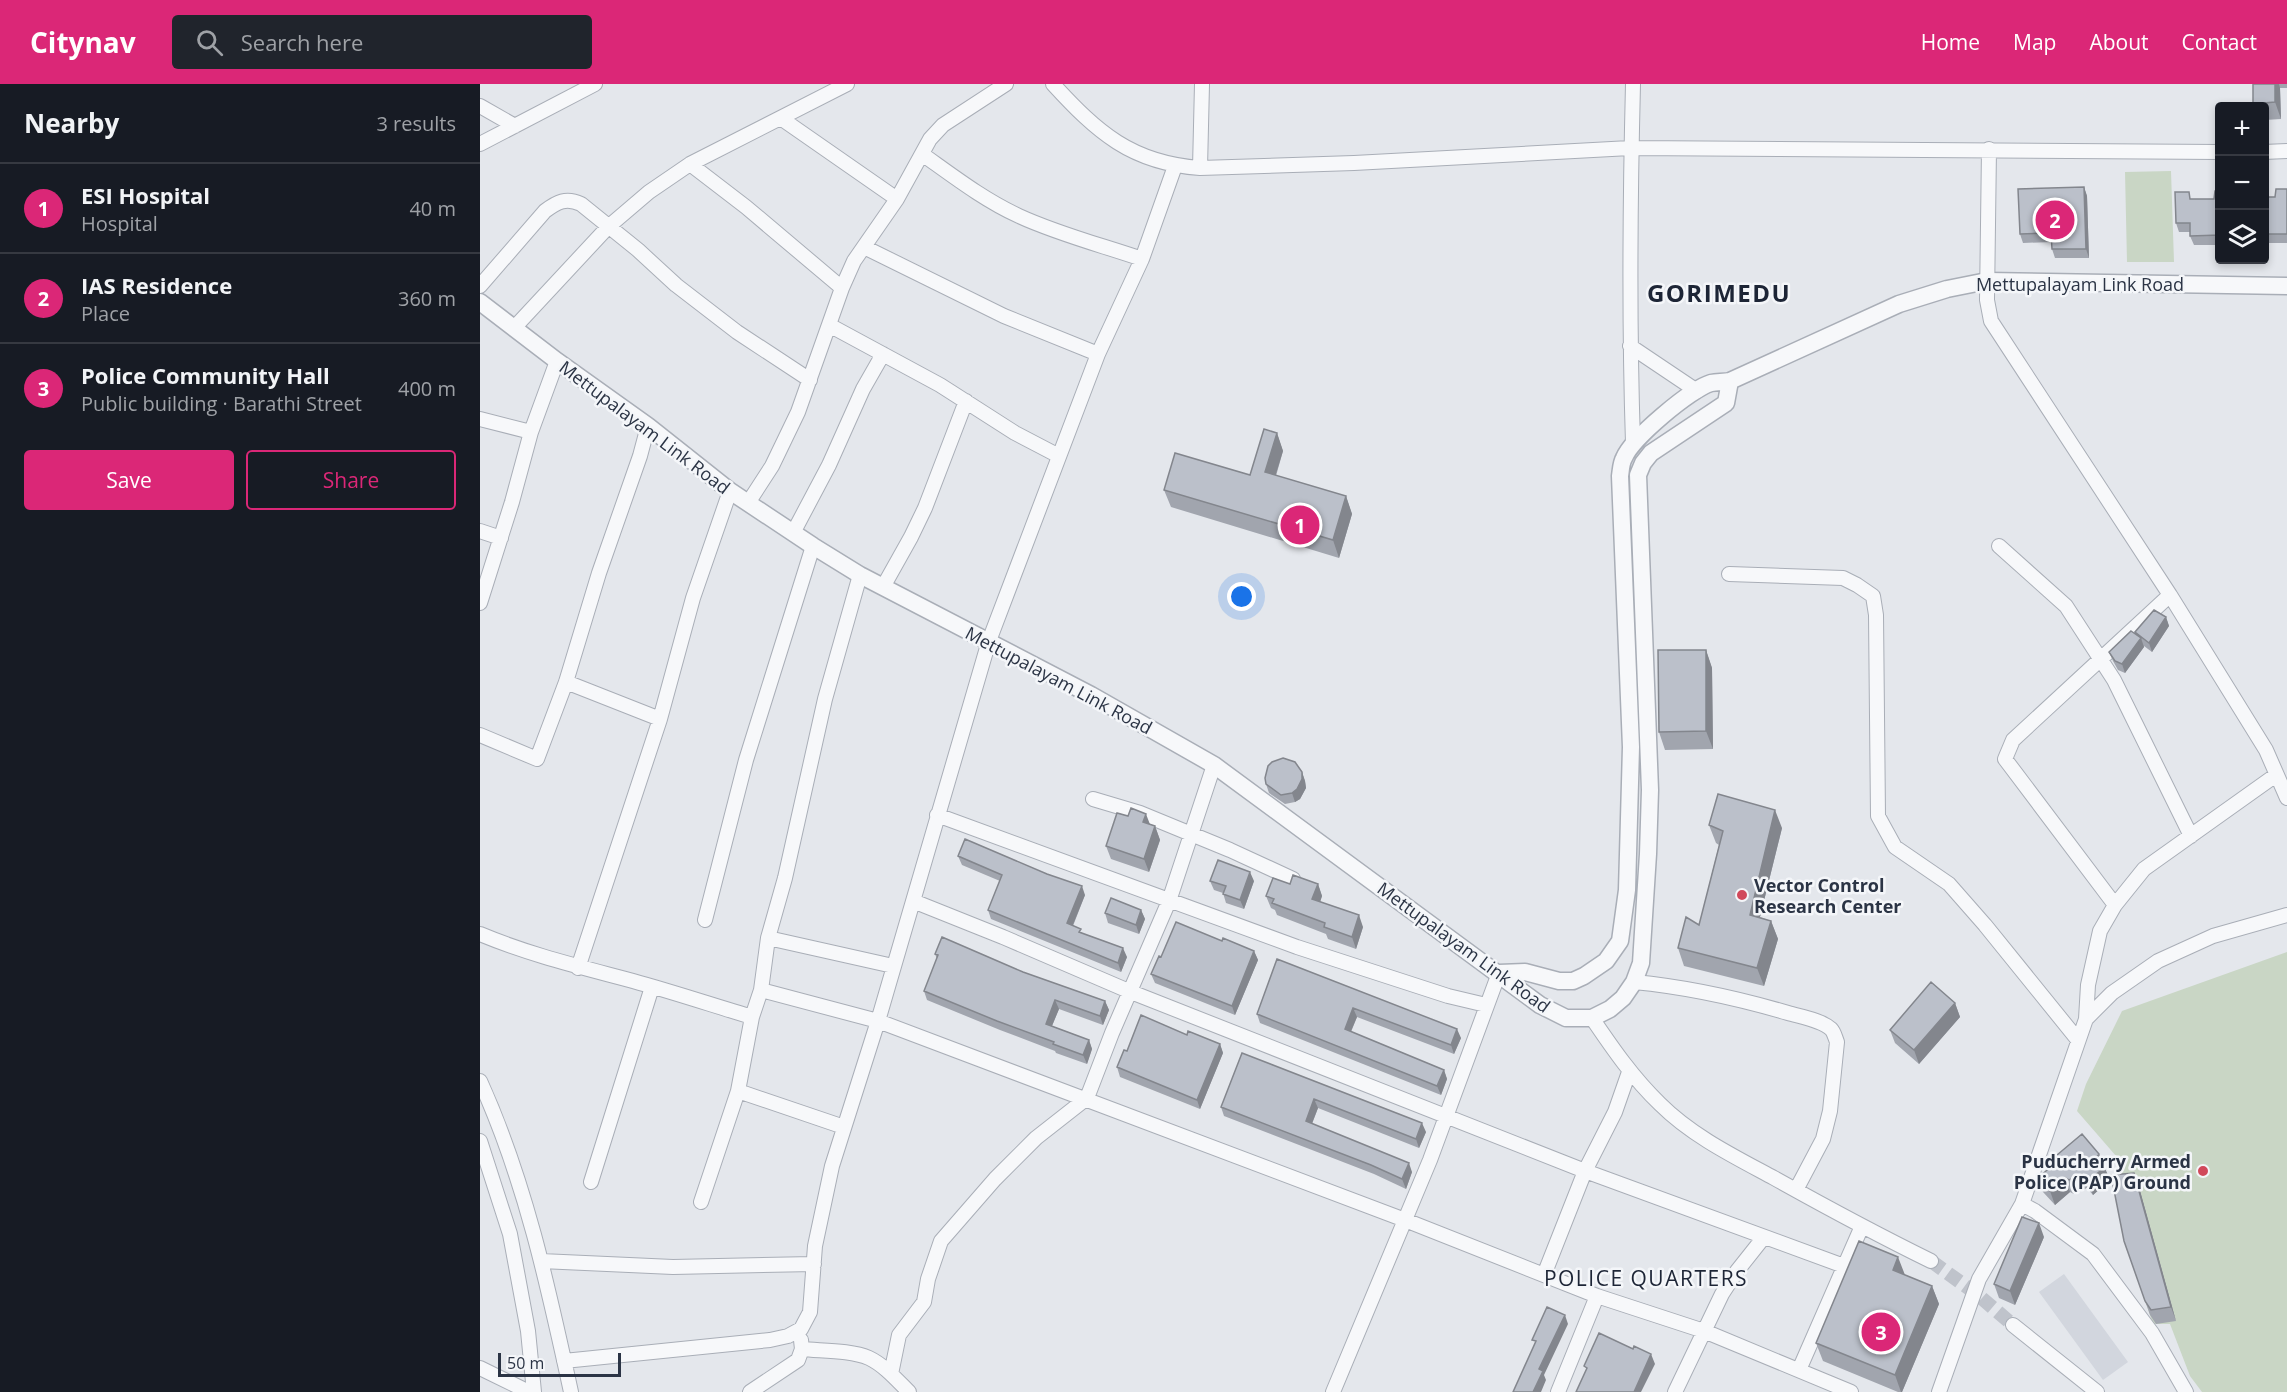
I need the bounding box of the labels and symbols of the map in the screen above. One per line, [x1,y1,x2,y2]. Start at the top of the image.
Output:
pin: 2 [2036,198,2074,242]
street label: Mettupalayam Link Road [1976,272,2184,296]
district label: GORIMEDU [1647,276,1791,309]
street label: Mettupalayam Link Road [555,355,735,499]
pin: 1 [1280,502,1320,548]
your location [1227,582,1256,611]
street label: Mettupalayam Link Road [961,621,1157,739]
place label: Vector Control Research Center [1754,873,1901,918]
street label: Mettupalayam Link Road [1373,876,1555,1018]
marker: Vector Control Research Center [1735,888,1749,902]
place label: Puducherry Armed Police (PAP) Ground [2014,1149,2191,1194]
marker: Puducherry Armed Police (PAP) Ground [2196,1164,2210,1178]
district label: POLICE QUARTERS [1544,1264,1748,1292]
pin: 3 [1862,1310,1900,1354]
scale bar [498,1350,621,1378]

